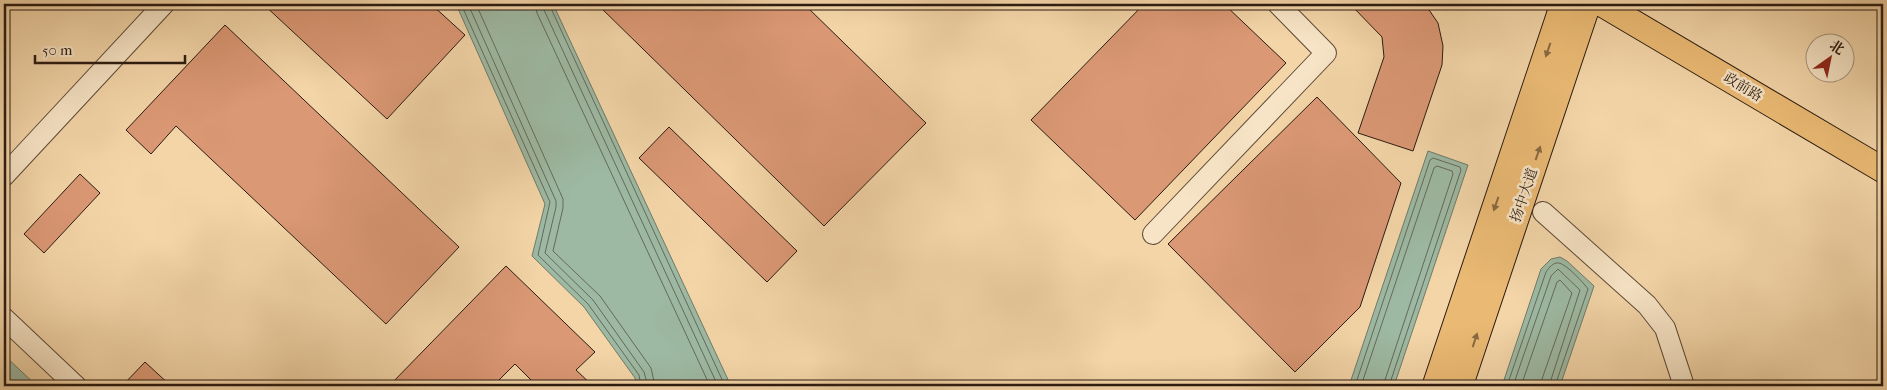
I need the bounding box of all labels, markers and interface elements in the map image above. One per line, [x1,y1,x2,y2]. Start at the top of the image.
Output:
scale bar [35,32,185,64]
north arrow [1804,32,1854,82]
text: 北 [1826,37,1847,58]
text: 50 m [42,41,73,59]
one-way arrow [1544,43,1552,58]
street label: 政前路 [1721,69,1765,105]
one-way arrow [1535,145,1542,160]
street label: 扬中大道 [1507,166,1541,224]
one-way arrow [1492,197,1500,212]
one-way arrow [1471,332,1479,347]

